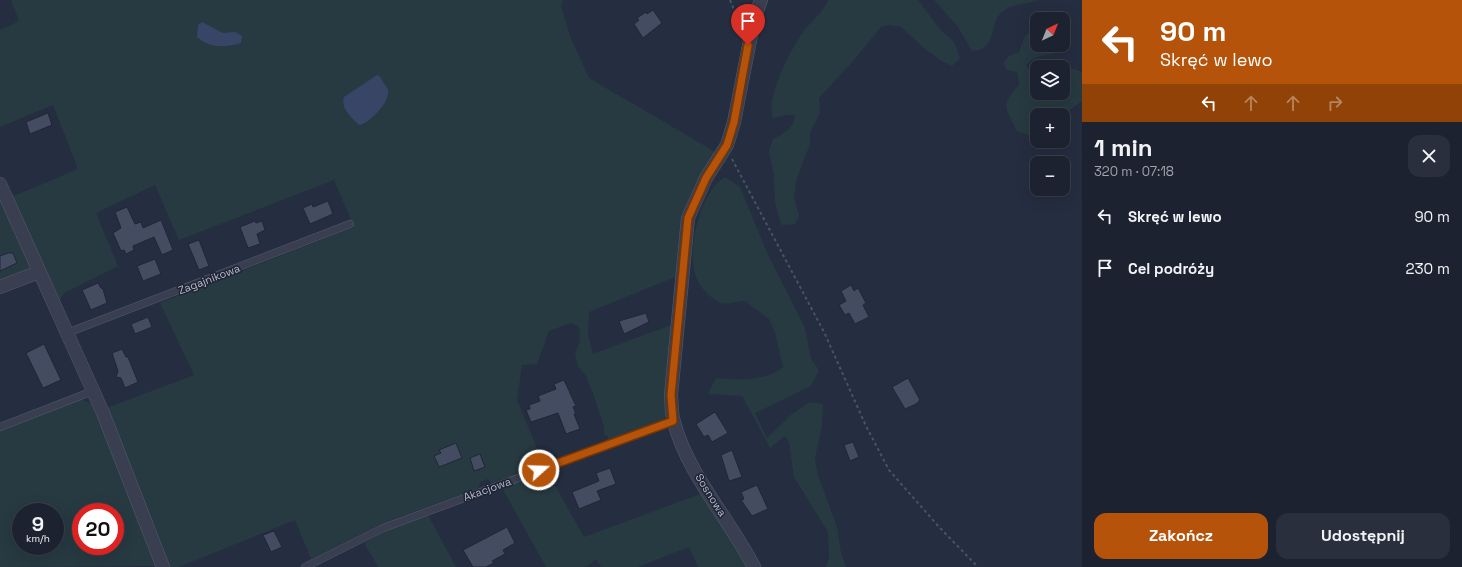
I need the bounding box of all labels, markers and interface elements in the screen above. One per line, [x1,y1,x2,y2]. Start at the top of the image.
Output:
pin [731,4,765,45]
icon: arrive [737,10,759,32]
north arrow [1030,12,1070,52]
map controls [1030,12,1070,196]
text: 90 m [1160,13,1226,49]
icon: left [1094,16,1146,68]
text: Skręć w lewo [1160,48,1273,71]
button: layers [1030,60,1070,100]
icon: left [1198,92,1220,114]
icon: ahead [1240,92,1262,114]
icon: ahead [1282,92,1304,114]
icon: right [1324,92,1346,114]
button: + [1030,108,1070,148]
text: 1 min [1094,132,1153,163]
button: close [1408,135,1450,177]
button: − [1030,156,1070,196]
text: 320 m · 07:18 [1094,163,1174,180]
icon: left [1094,205,1116,227]
text: Skręć w lewo [1128,207,1222,226]
text: 90 m [1414,207,1450,226]
icon: arrive [1094,257,1116,279]
text: Cel podróży [1128,259,1214,278]
text: 230 m [1406,259,1450,278]
street label: Zagajnikowa [176,261,243,297]
position arrow [518,449,560,491]
street label: Sosnowa [692,471,730,520]
street label: Akacjowa [461,474,513,504]
speed limit sign: 20 [72,503,124,555]
text: 9 [32,511,44,537]
button: Zakończ [1094,513,1268,559]
button: Udostępnij [1276,513,1450,559]
text: km/h [26,532,50,545]

